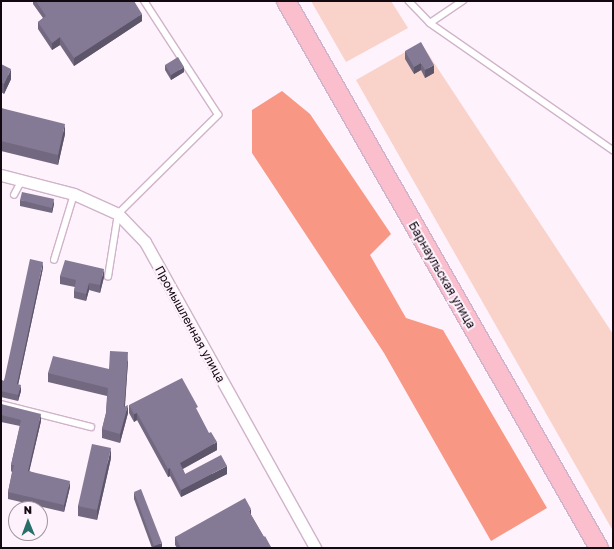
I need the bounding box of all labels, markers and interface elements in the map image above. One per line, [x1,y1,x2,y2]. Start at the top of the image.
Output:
street label: Барнаульская улица [406,219,478,331]
street label: Промышленная улица [152,263,228,385]
north arrow [8,501,48,541]
text: N [23,503,32,516]

